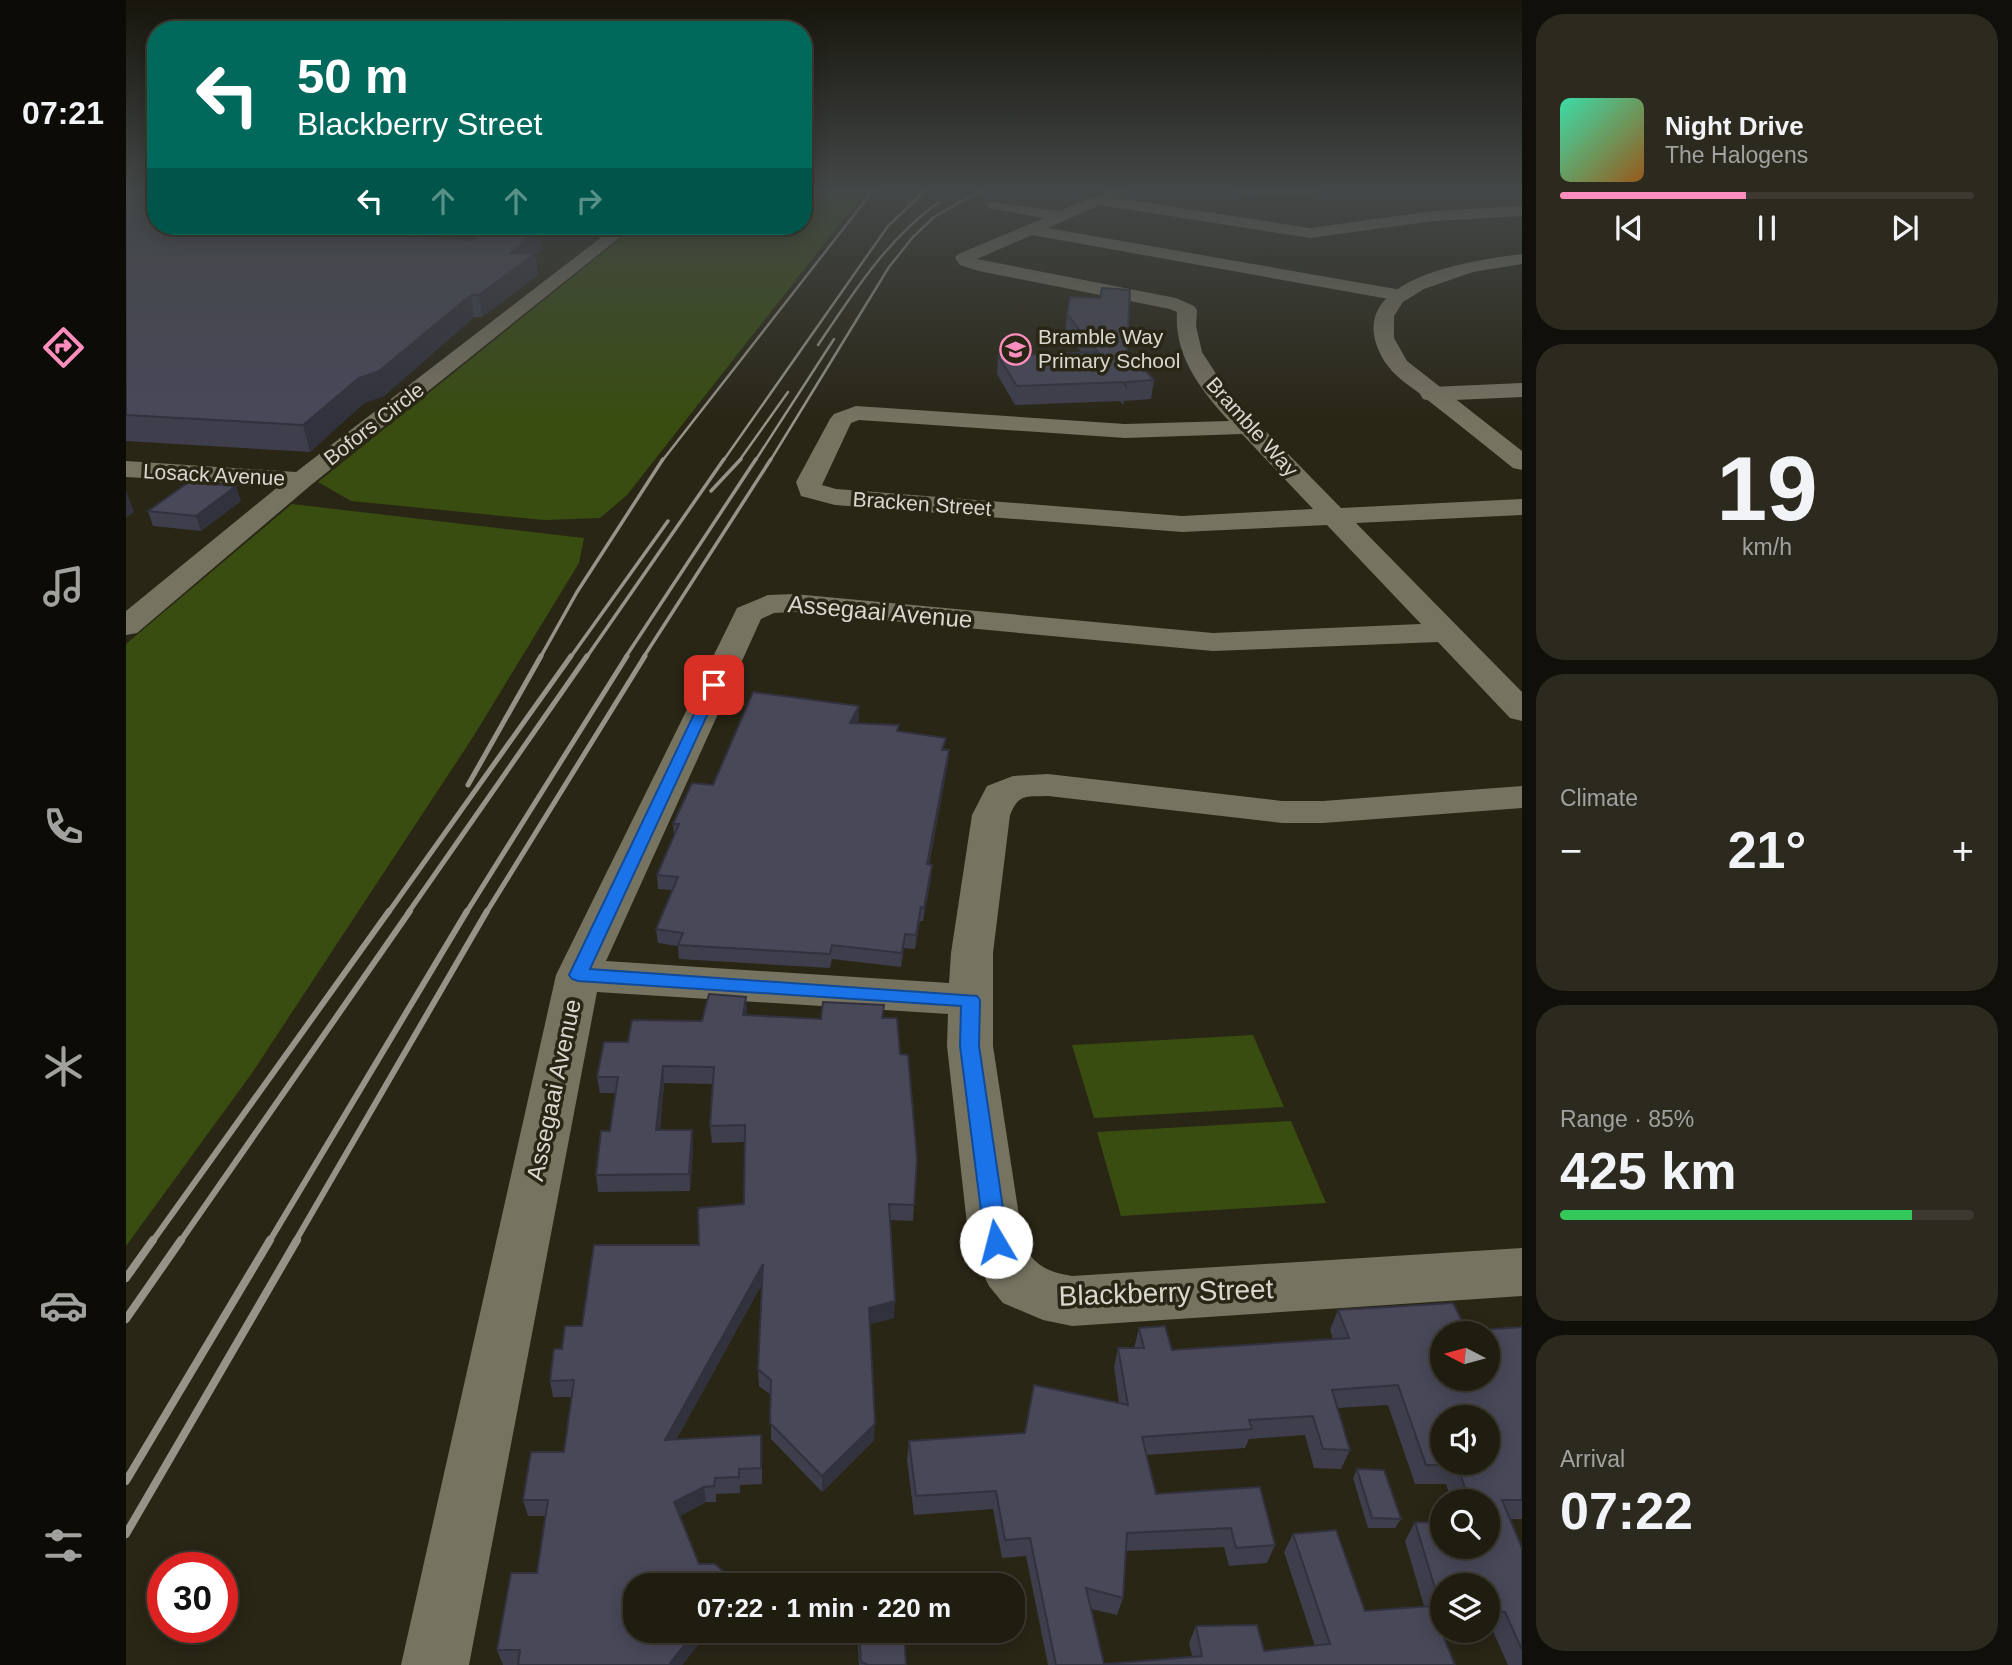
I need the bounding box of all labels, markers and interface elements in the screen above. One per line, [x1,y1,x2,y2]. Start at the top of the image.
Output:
icon: left [182,49,273,140]
text: 50 m [297,49,409,103]
text: 07:21 [22,95,104,131]
text: Blackberry Street [297,106,542,142]
text: Night Drive [1665,111,1804,141]
text: The Halogens [1665,142,1808,168]
icon: left [351,182,389,220]
icon: ahead [424,182,462,220]
icon: ahead [497,182,535,220]
icon: right [570,182,608,220]
icon: previous [1610,209,1648,247]
icon: pause [1748,209,1786,247]
icon: next [1886,209,1924,247]
icon: directions [39,323,88,372]
place label: Bramble Way Primary School [1038,325,1180,372]
school or university icon: Bramble Way Primary School [998,332,1032,366]
street label: Bramble Way [1202,372,1303,481]
street label: Bofors Circle [319,378,428,470]
text: 19 [1716,438,1818,539]
street label: Losack Avenue [142,459,286,490]
street label: Bracken Street [852,487,992,520]
text: km/h [1742,534,1792,560]
icon: music [39,562,88,611]
street label: Assegaai Avenue [787,590,973,633]
pin [684,655,744,715]
icon: arrive [695,666,733,704]
text: Climate [1560,785,1638,811]
icon: phone [39,802,88,851]
text: 21° [1728,821,1806,879]
text: − [1560,830,1582,872]
text: + [1952,830,1974,872]
street label: Assegaai Avenue [521,997,586,1183]
icon: climate [39,1042,88,1091]
text: Range · 85% [1560,1106,1694,1132]
text: 425 km [1560,1142,1736,1200]
position arrow [959,1205,1033,1279]
street label: Blackberry Street [1058,1273,1274,1312]
icon: car [39,1281,88,1330]
north arrow [1430,1321,1500,1391]
map controls [1430,1321,1500,1643]
button: sound [1430,1405,1500,1475]
text: Arrival [1560,1446,1625,1472]
text: 07:22 [1560,1482,1693,1540]
button: search [1430,1489,1500,1559]
icon: filters [39,1521,88,1570]
speed limit sign: 30 [147,1552,238,1643]
button: layers [1430,1573,1500,1643]
text: 07:22 · 1 min · 220 m [697,1593,951,1623]

